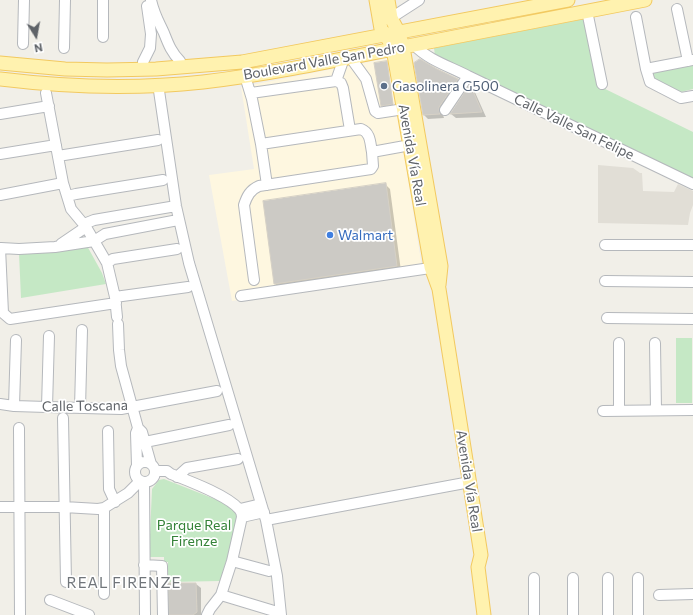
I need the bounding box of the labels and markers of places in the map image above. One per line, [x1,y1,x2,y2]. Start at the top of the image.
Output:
place label: Gasolinera G500 [392,78,499,94]
marker: Gasolinera G500 [379,81,389,91]
place label: Walmart [338,227,393,243]
marker: Walmart [325,230,335,240]

